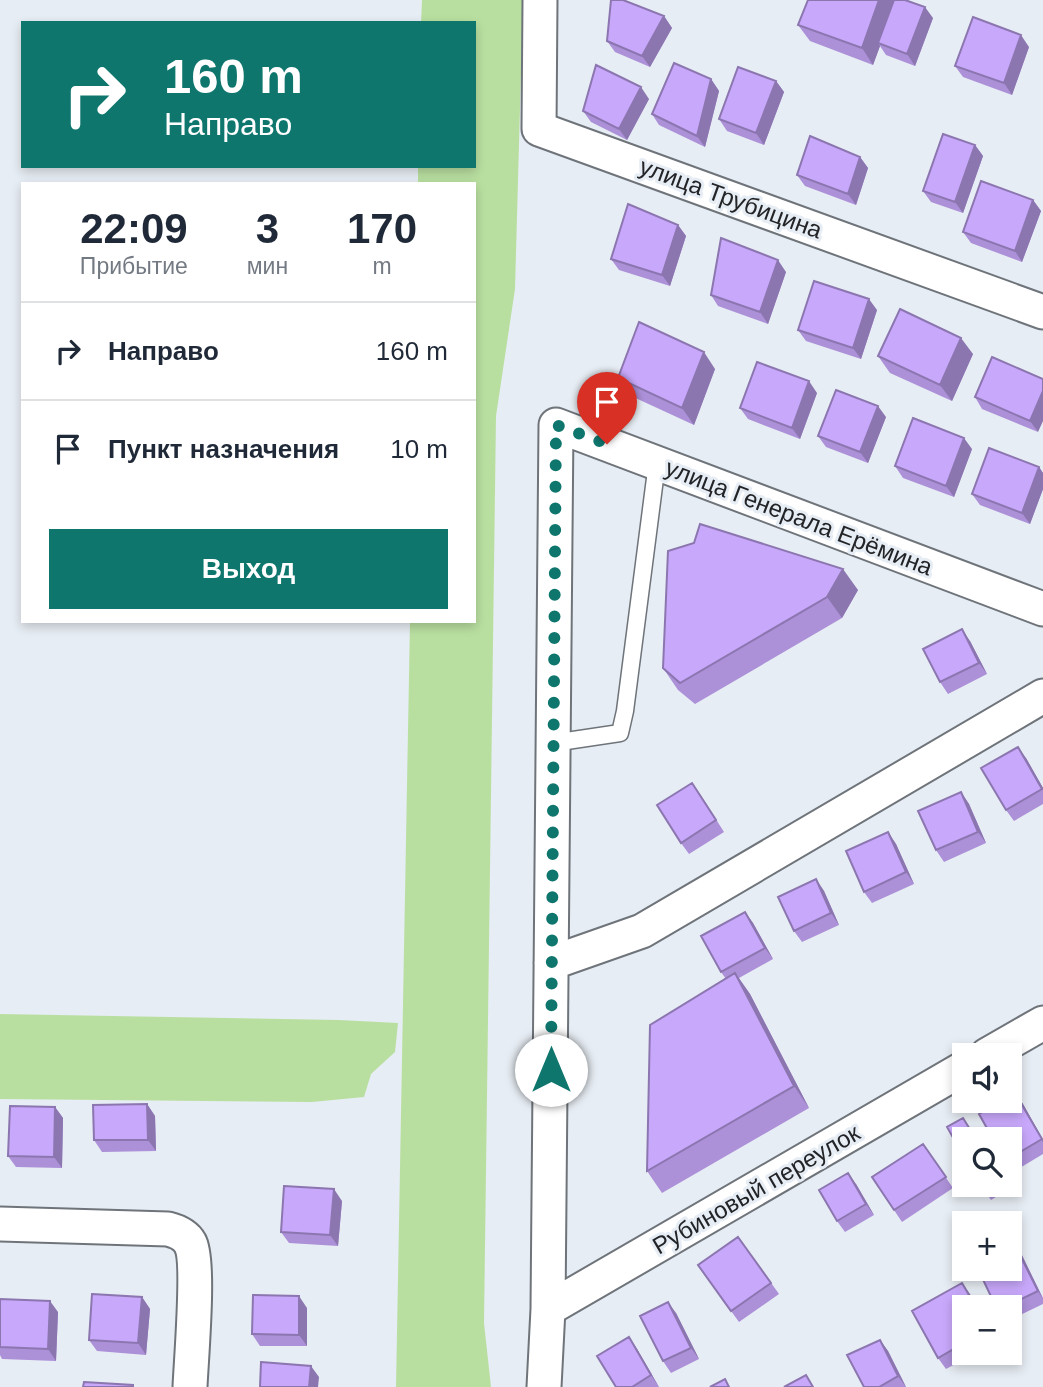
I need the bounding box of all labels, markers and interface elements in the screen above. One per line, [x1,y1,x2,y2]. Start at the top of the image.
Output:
icon: right [49,49,140,140]
text: 160 m [164,49,303,103]
text: Направо [164,106,292,142]
street label: улица Трубицина [636,152,827,244]
text: 22:09 [80,205,188,252]
text: 3 [256,205,279,252]
text: 170 [347,205,417,252]
text: Прибытие [80,253,188,279]
text: мин [247,253,288,279]
text: m [372,253,392,279]
icon: right [49,332,87,370]
text: Направо [108,336,219,366]
text: 160 m [376,336,448,366]
pin [577,372,637,444]
icon: arrive [588,383,626,421]
icon: arrive [49,430,87,468]
text: Пункт назначения [108,434,339,464]
text: 10 m [390,434,448,464]
street label: улица Генерала Ерёмина [662,454,937,581]
button: Выход [49,529,448,609]
position arrow [514,1033,588,1107]
map controls [952,1043,1022,1365]
button: sound [952,1043,1022,1113]
street label: Рубиновый переулок [648,1118,865,1259]
button: search [952,1127,1022,1197]
button: + [952,1211,1022,1281]
button: − [952,1295,1022,1365]

